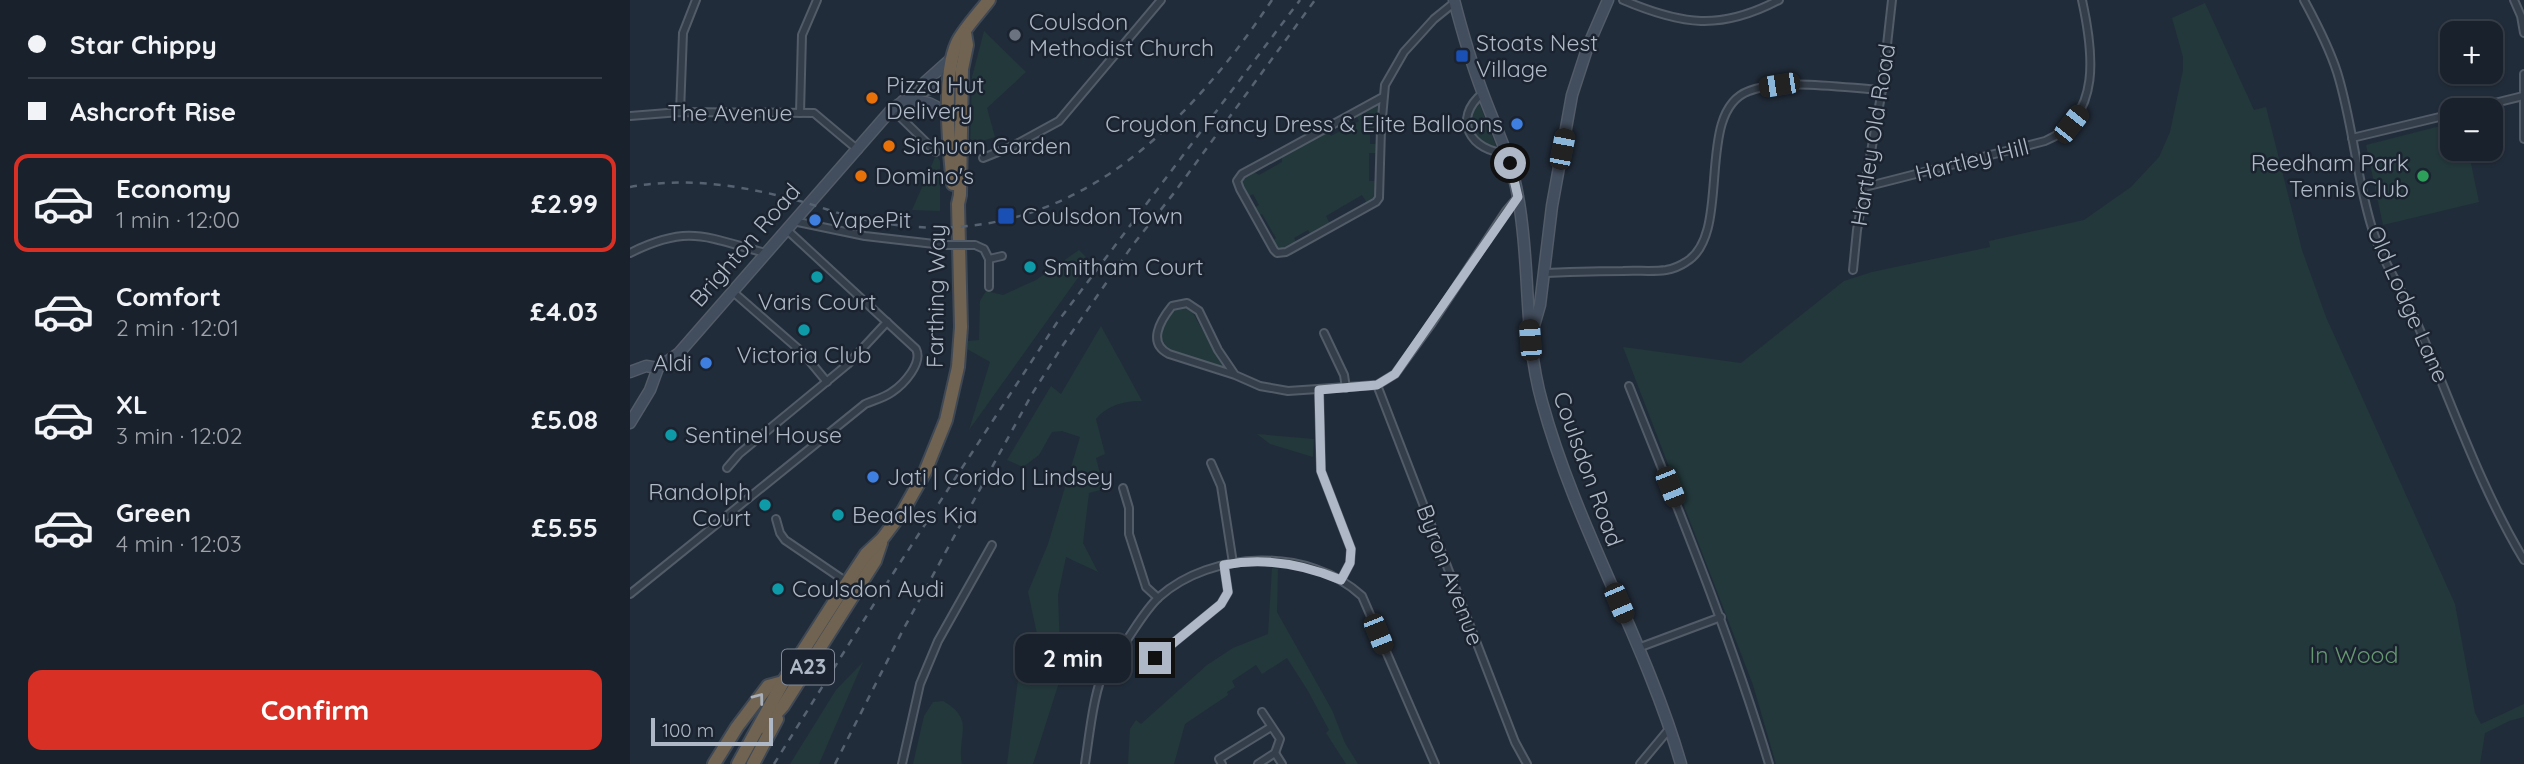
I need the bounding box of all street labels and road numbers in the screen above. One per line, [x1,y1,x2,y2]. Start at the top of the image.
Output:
street label: Hartley Old Road [1844,42,1901,228]
street label: The Avenue [668,98,792,127]
street label: Hartley Hill [1912,131,2032,188]
street label: Brighton Road [683,177,806,312]
street label: Old Lodge Lane [2361,221,2456,387]
street label: Farthing Way [920,224,951,368]
street label: Coulsdon Road [1547,387,1630,550]
street label: Byron Avenue [1410,500,1491,649]
road number: A23 [782,650,834,684]

